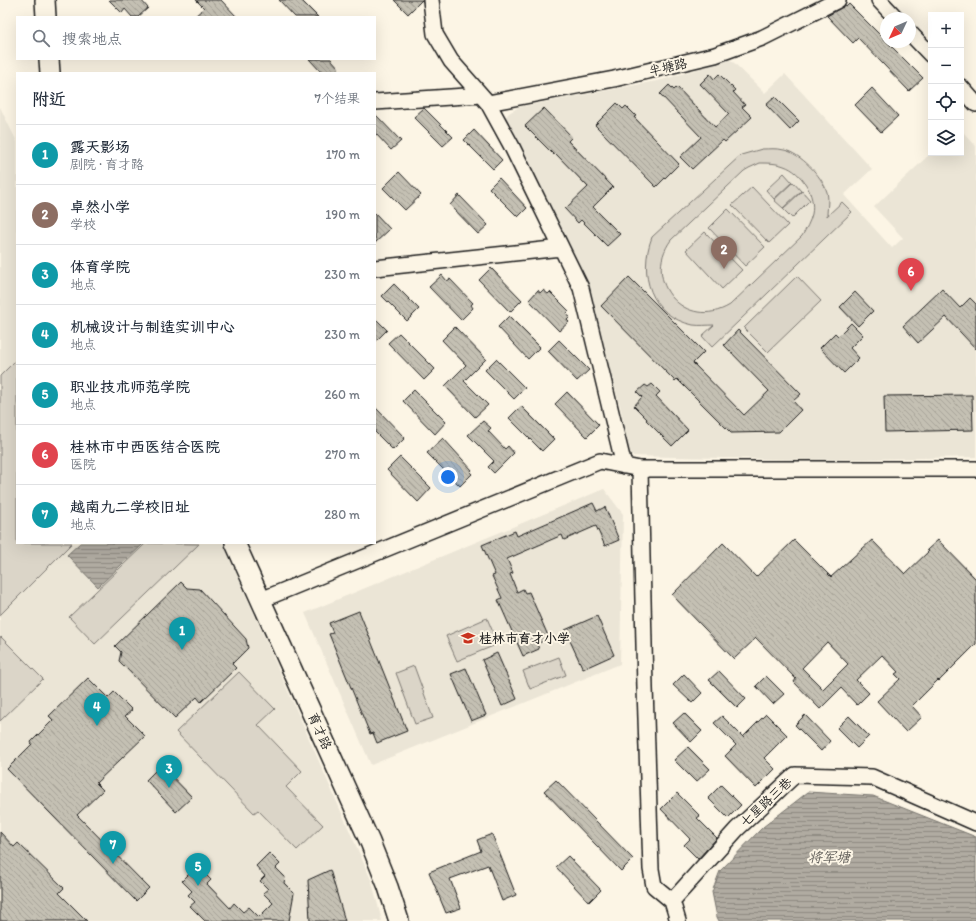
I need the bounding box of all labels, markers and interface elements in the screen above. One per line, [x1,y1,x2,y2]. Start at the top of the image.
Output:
north arrow [880,12,916,48]
map controls [928,12,964,156]
button: + [928,12,964,48]
search box [16,16,376,60]
icon: search [30,27,52,49]
text: 搜索地点 [62,30,122,48]
button: − [928,48,964,84]
street label: 半塘路 [647,55,689,79]
button: locate [928,84,964,120]
text: 附近 [32,89,66,109]
text: 7个结果 [315,91,360,106]
button: layers [928,120,964,156]
text: 露天影场 [70,138,130,156]
text: 1 [42,147,48,162]
text: 170 m [326,147,360,162]
text: 剧院 · 育才路 [70,157,144,172]
text: 卓然小学 [70,198,130,216]
text: 2 [42,207,48,222]
text: 190 m [325,207,360,222]
text: 学校 [70,217,96,232]
pin: 2 [711,236,737,269]
text: 体育学院 [70,258,130,276]
pin: 6 [898,258,924,291]
text: 3 [41,267,49,282]
text: 230 m [324,267,360,282]
text: 地点 [70,277,96,292]
text: 机械设计与制造实训中心 [70,318,235,336]
text: 4 [41,327,49,342]
text: 230 m [324,327,360,342]
text: 地点 [70,337,96,352]
text: 职业技术师范学院 [70,378,190,396]
text: 5 [42,387,48,402]
text: 260 m [324,387,360,402]
text: 地点 [70,397,96,412]
text: 桂林市中西医结合医院 [70,438,220,456]
text: 6 [42,447,48,462]
text: 270 m [325,447,360,462]
text: 医院 [70,457,96,472]
your location [438,467,458,487]
text: 越南九二学校旧址 [70,498,190,516]
text: 7 [42,507,48,522]
text: 280 m [324,507,360,522]
text: 地点 [70,517,96,532]
pin: 1 [169,617,195,650]
school or university icon: 桂林市育才小学 [460,630,476,646]
place label: 桂林市育才小学 [479,631,570,646]
pin: 4 [84,693,110,726]
street label: 育才路 [305,710,335,752]
pin: 3 [156,755,182,788]
street label: 七星路三巷 [737,774,795,830]
pin: 7 [100,831,126,864]
water label: 将军塘 [808,849,852,866]
pin: 5 [185,853,211,886]

